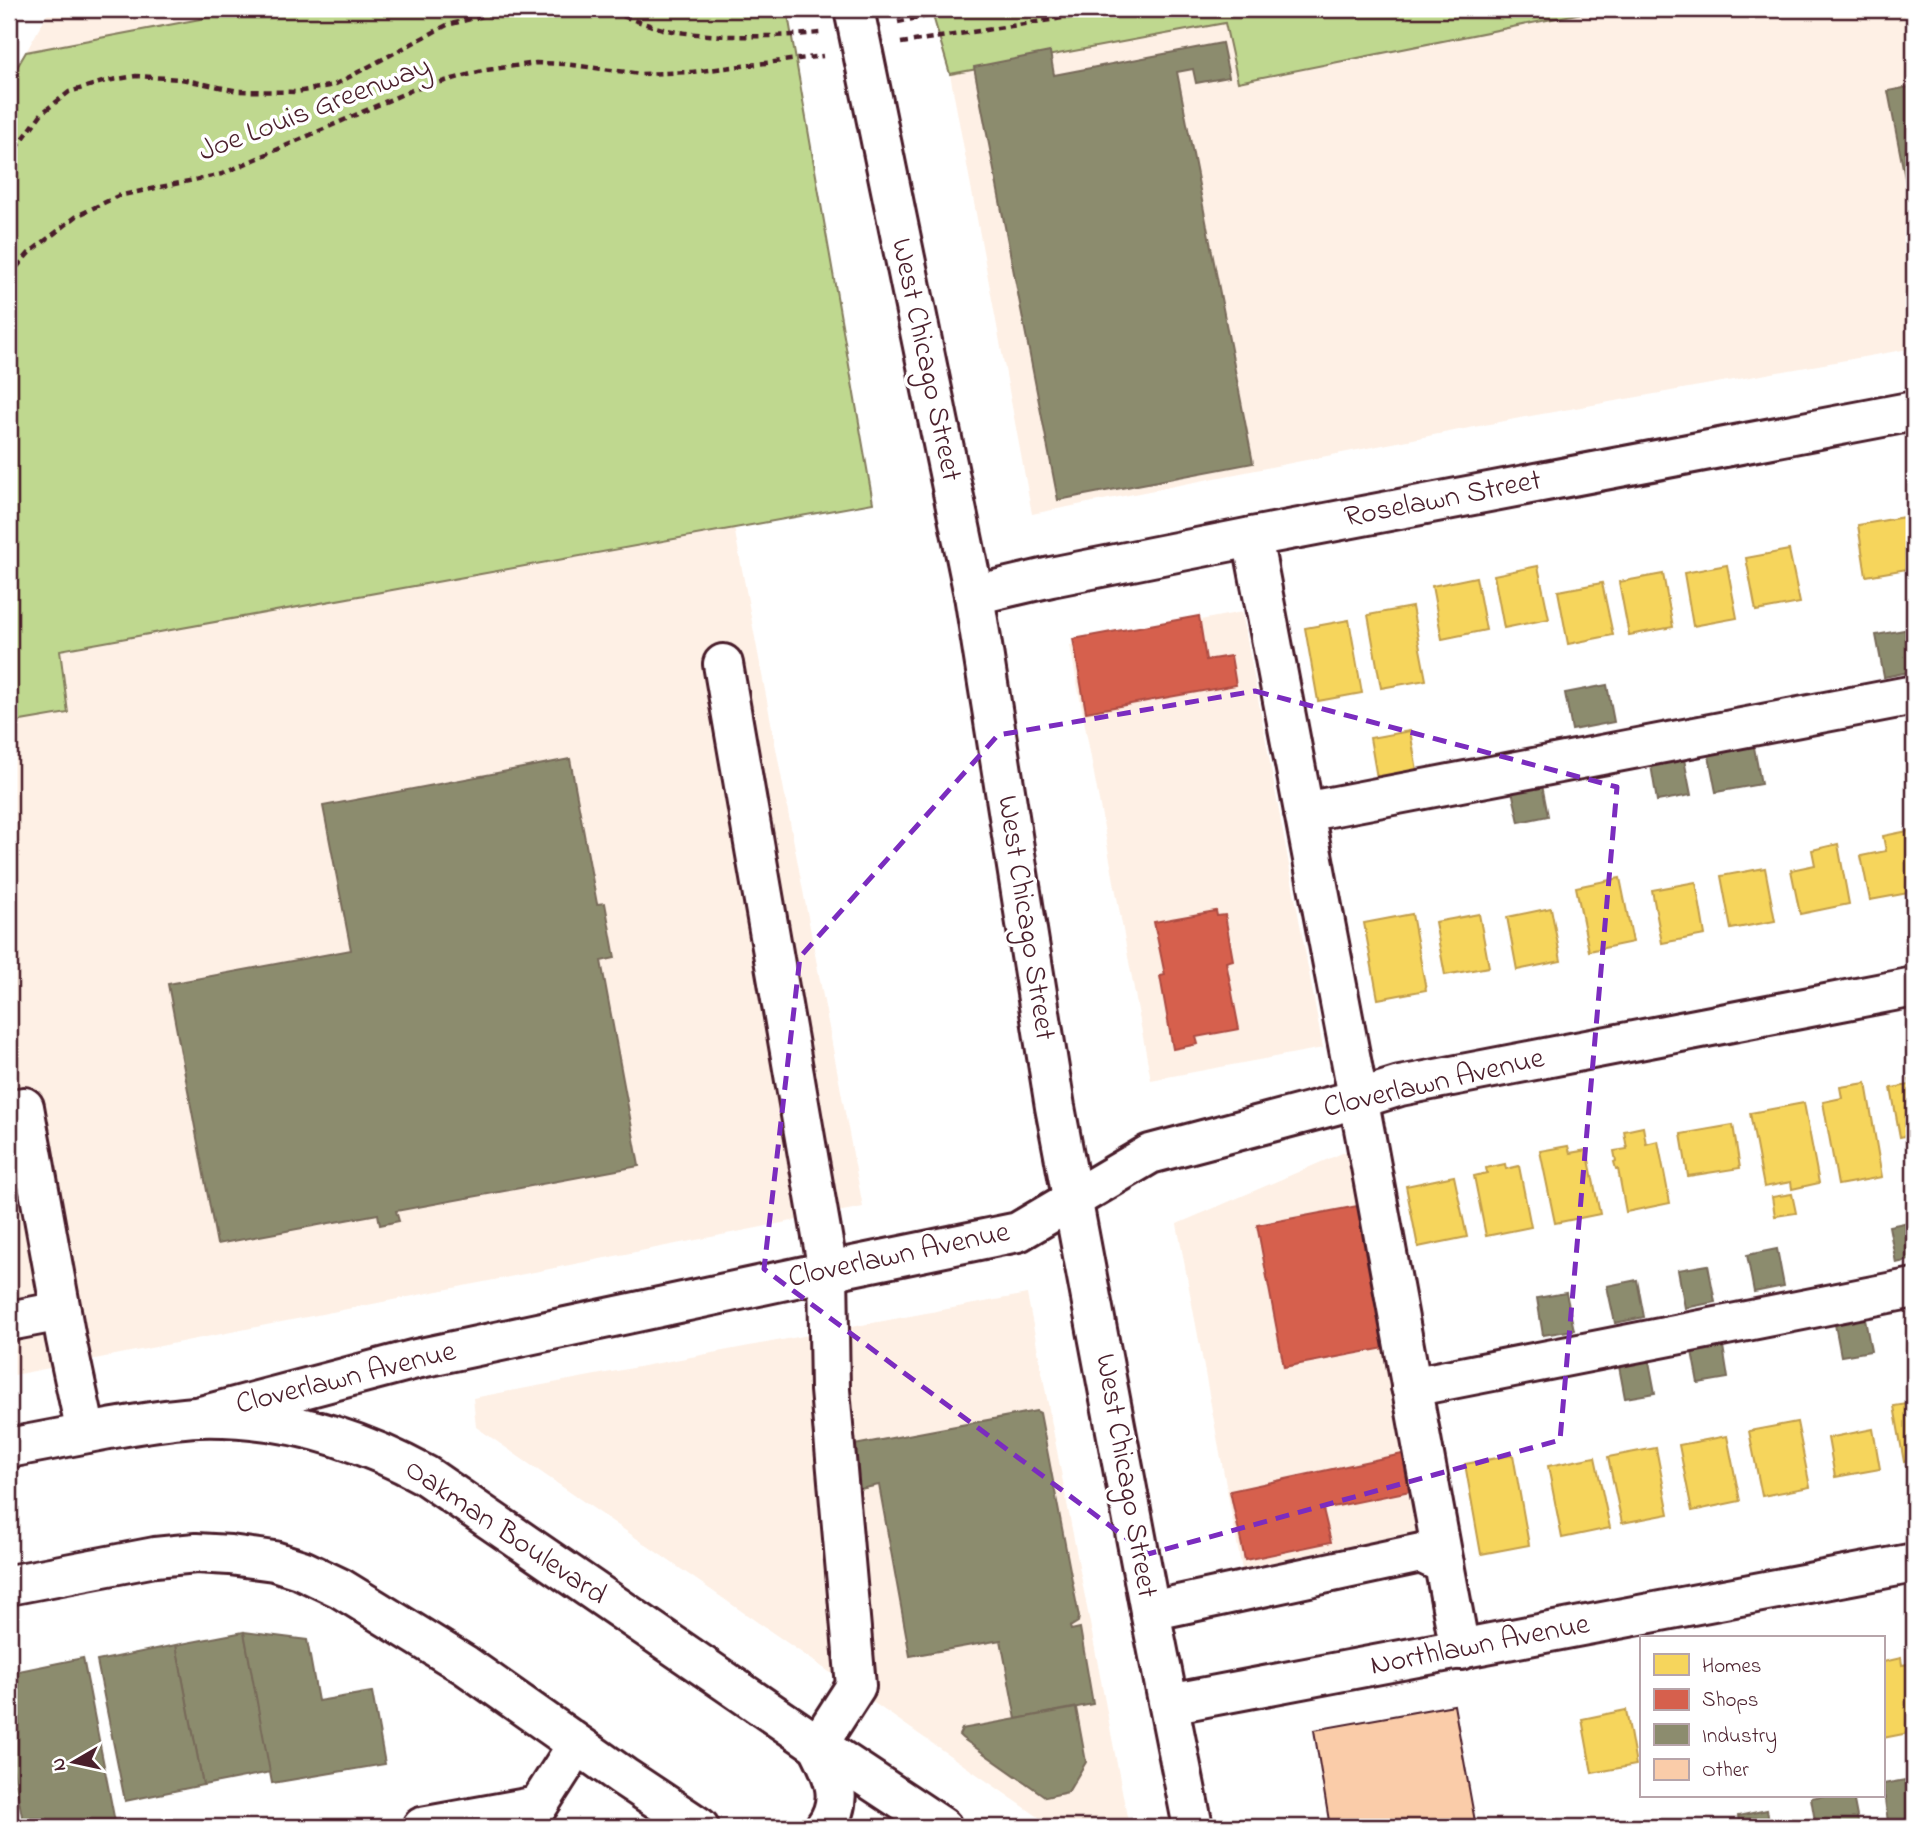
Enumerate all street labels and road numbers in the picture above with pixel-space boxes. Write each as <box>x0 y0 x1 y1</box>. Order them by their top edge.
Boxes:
street label: Joe Louis Greenway <box>193 45 437 175</box>
street label: West Chicago Street <box>878 234 972 486</box>
street label: Roselawn Street <box>1341 459 1545 541</box>
street label: West Chicago Street <box>984 792 1066 1044</box>
street label: Cloverlawn Avenue <box>1319 1037 1549 1131</box>
street label: Cloverlawn Avenue <box>784 1211 1014 1301</box>
street label: Cloverlawn Avenue <box>231 1330 461 1428</box>
street label: West Chicago Street <box>1082 1350 1168 1602</box>
street label: Oakman Boulevard <box>395 1449 615 1617</box>
street label: Northlawn Avenue <box>1367 1603 1594 1689</box>

